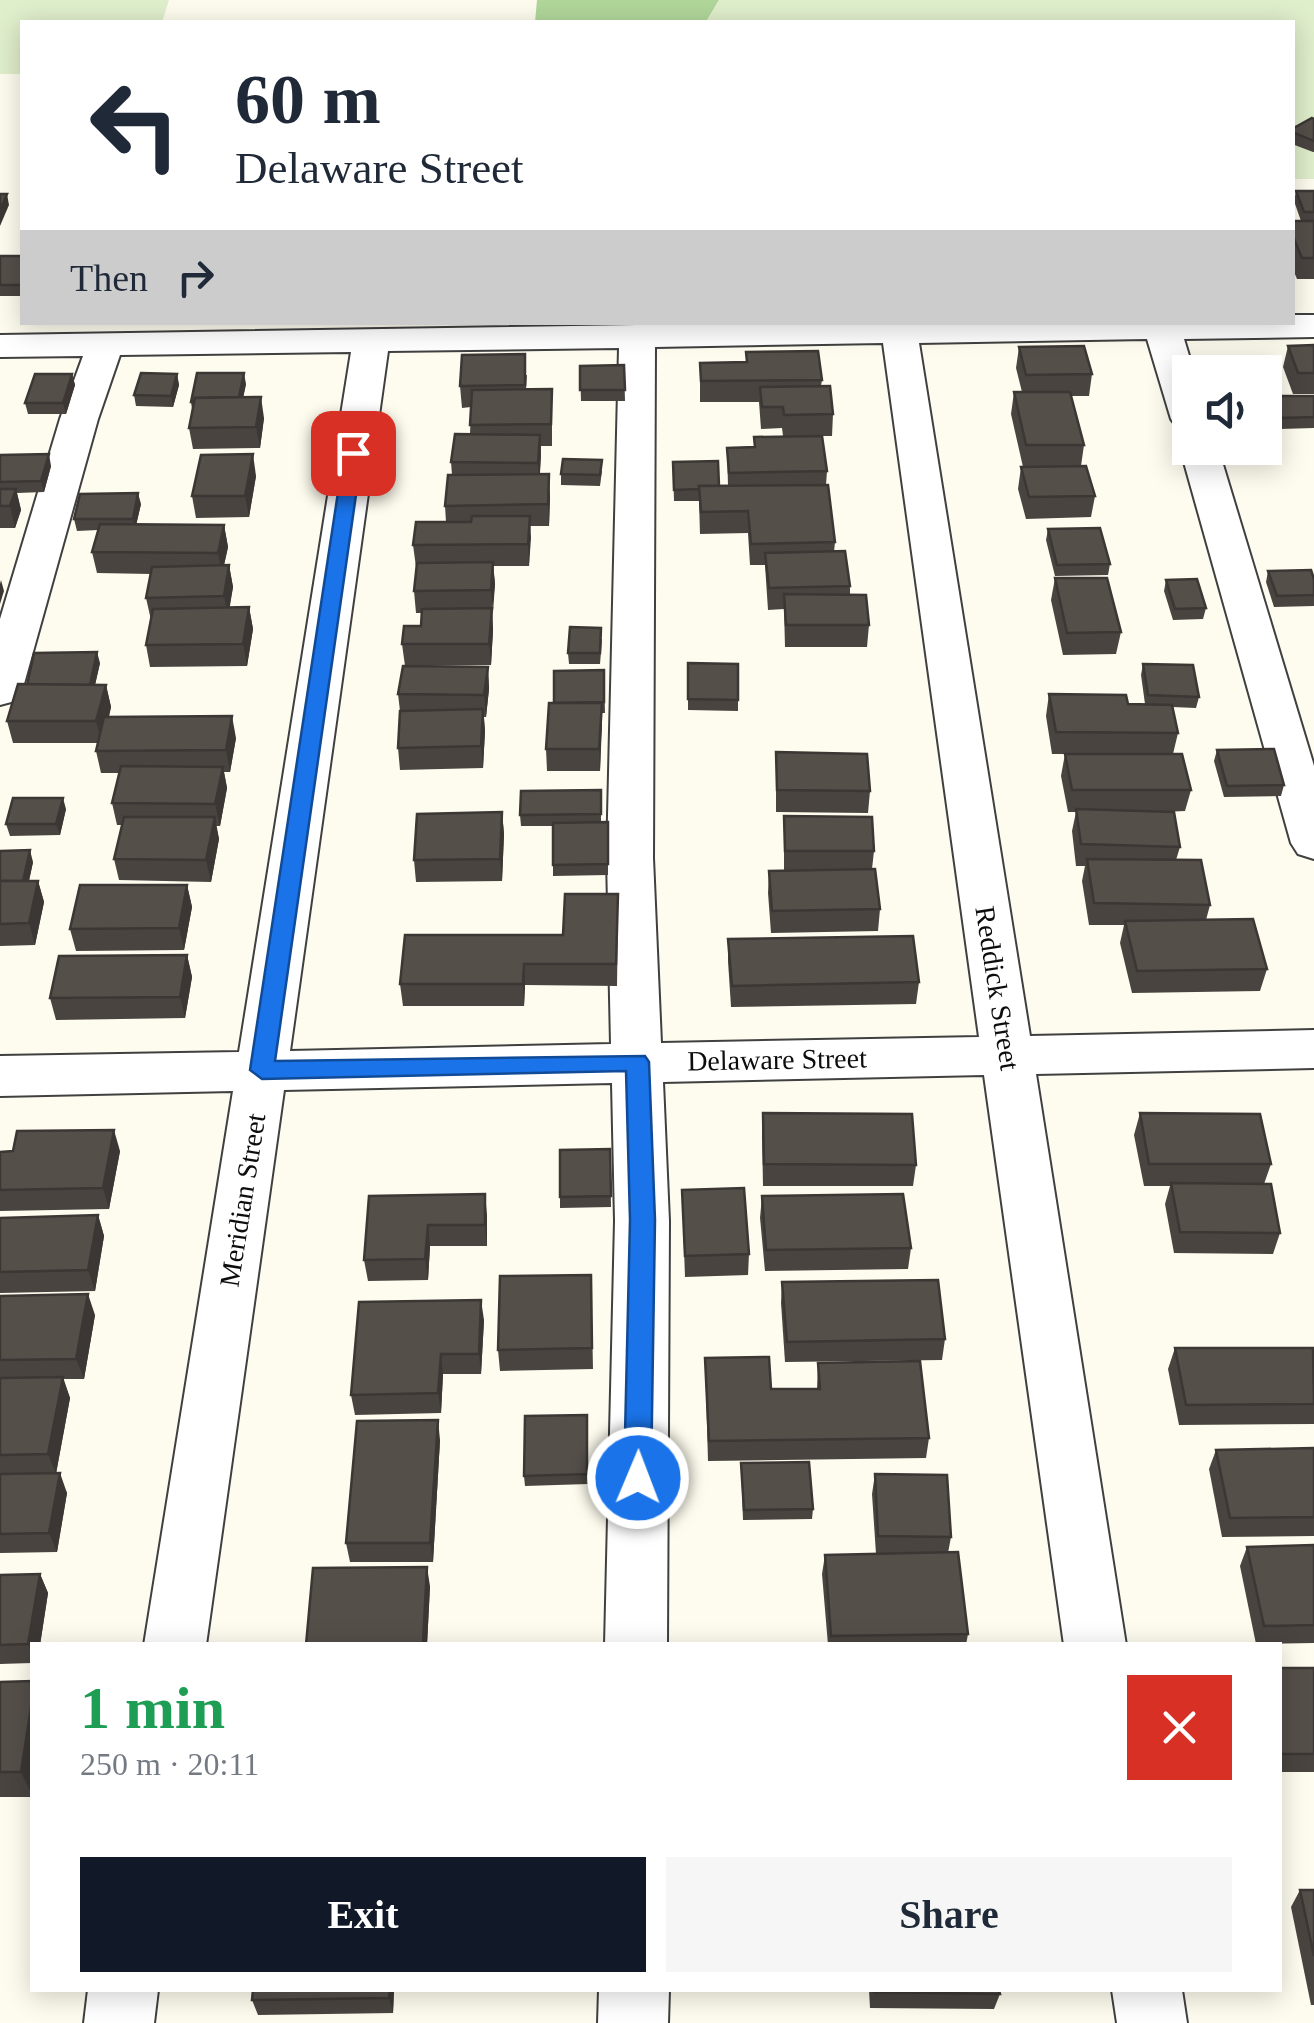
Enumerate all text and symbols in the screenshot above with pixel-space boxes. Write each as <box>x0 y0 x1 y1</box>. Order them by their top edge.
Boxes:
icon: left <box>70 60 200 190</box>
text: 60 m <box>235 61 381 138</box>
text: Delaware Street <box>235 143 524 193</box>
icon: right <box>168 250 223 305</box>
text: Then <box>70 257 148 299</box>
map controls <box>1172 355 1282 465</box>
button: sound <box>1172 355 1282 465</box>
pin <box>311 411 396 496</box>
icon: arrive <box>326 426 381 481</box>
street label: Reddick Street <box>969 904 1026 1073</box>
street label: Delaware Street <box>687 1042 867 1077</box>
street label: Meridian Street <box>214 1111 272 1289</box>
position arrow <box>586 1426 690 1530</box>
text: 1 min <box>80 1675 225 1741</box>
button: close <box>1127 1675 1232 1780</box>
text: 250 m · 20:11 <box>80 1746 259 1782</box>
button: Exit <box>80 1857 646 1972</box>
button: Share <box>666 1857 1232 1972</box>

